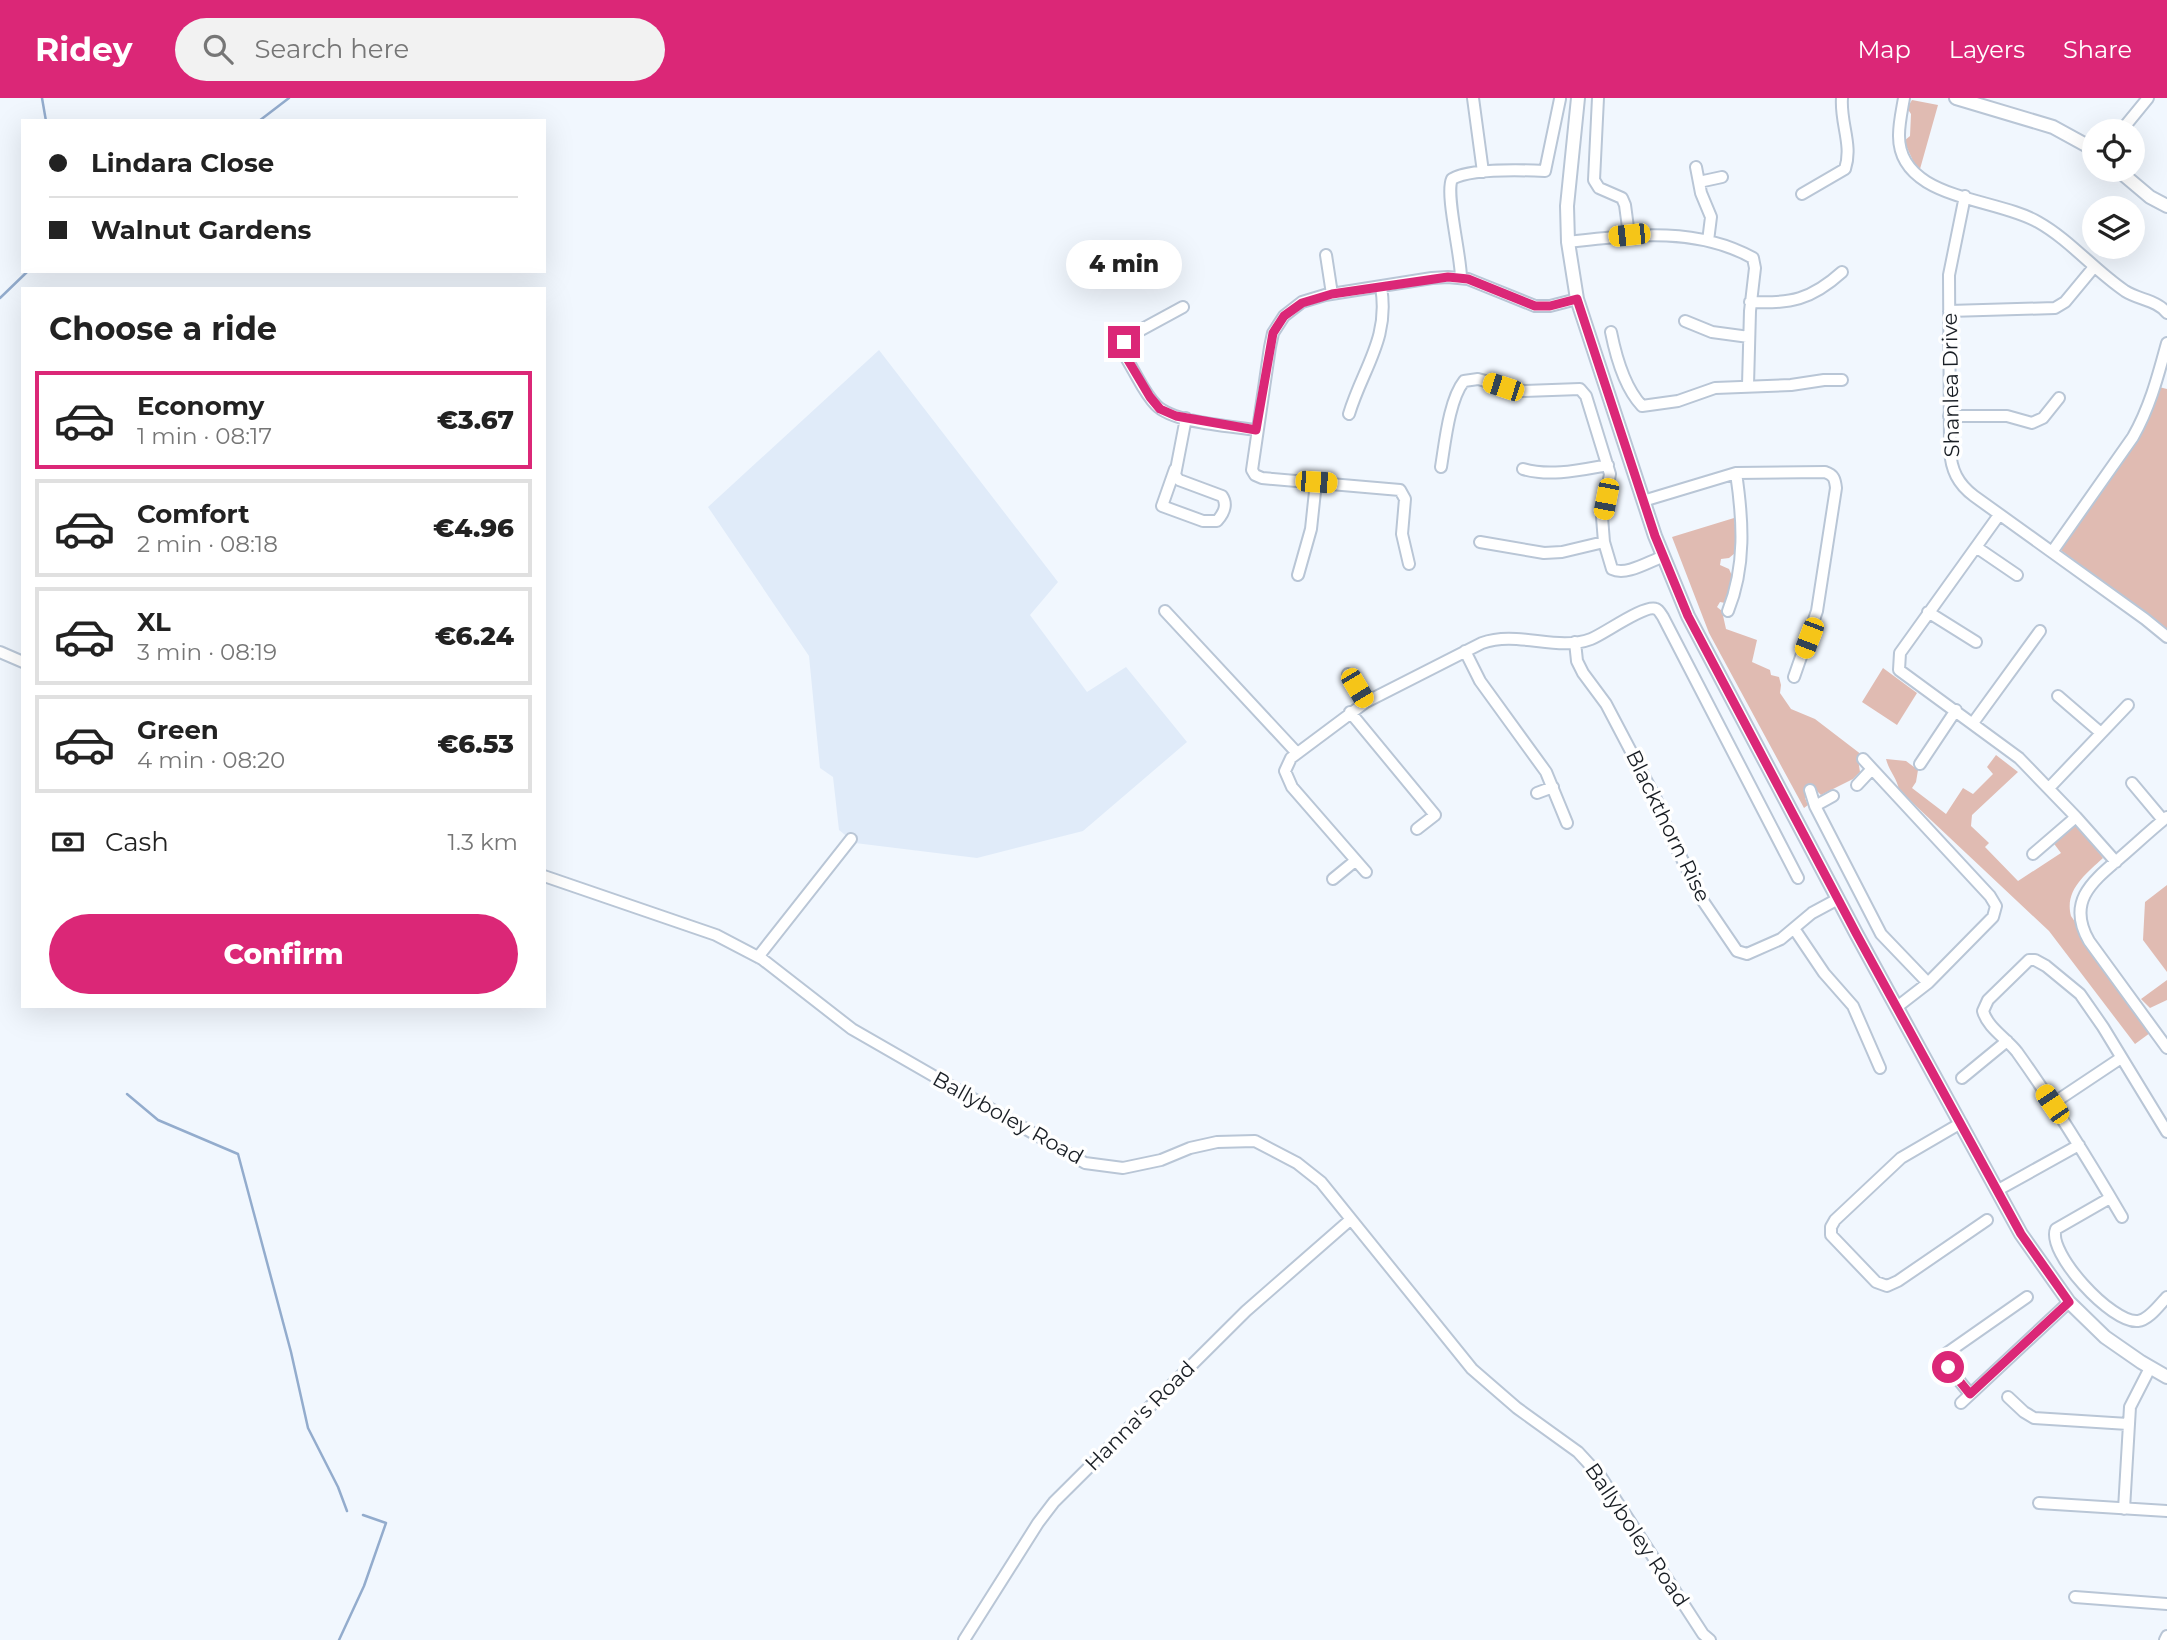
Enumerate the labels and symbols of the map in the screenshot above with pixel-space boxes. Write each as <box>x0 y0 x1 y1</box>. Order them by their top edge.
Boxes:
car <box>1608 222 1651 248</box>
callout: 4 min <box>1066 240 1182 289</box>
street label: Shanlea Drive <box>1937 312 1964 458</box>
route end <box>1108 326 1140 358</box>
car <box>1480 371 1527 403</box>
car <box>1295 470 1338 494</box>
car <box>1592 476 1621 522</box>
car <box>1792 615 1827 661</box>
car <box>1338 665 1377 711</box>
street label: Blackthorn Rise <box>1621 746 1716 906</box>
street label: Ballyboley Road <box>929 1066 1088 1169</box>
car <box>2032 1081 2073 1127</box>
route start <box>1932 1351 1964 1383</box>
street label: Hanna's Road <box>1079 1355 1200 1476</box>
street label: Ballyboley Road <box>1580 1458 1695 1611</box>

